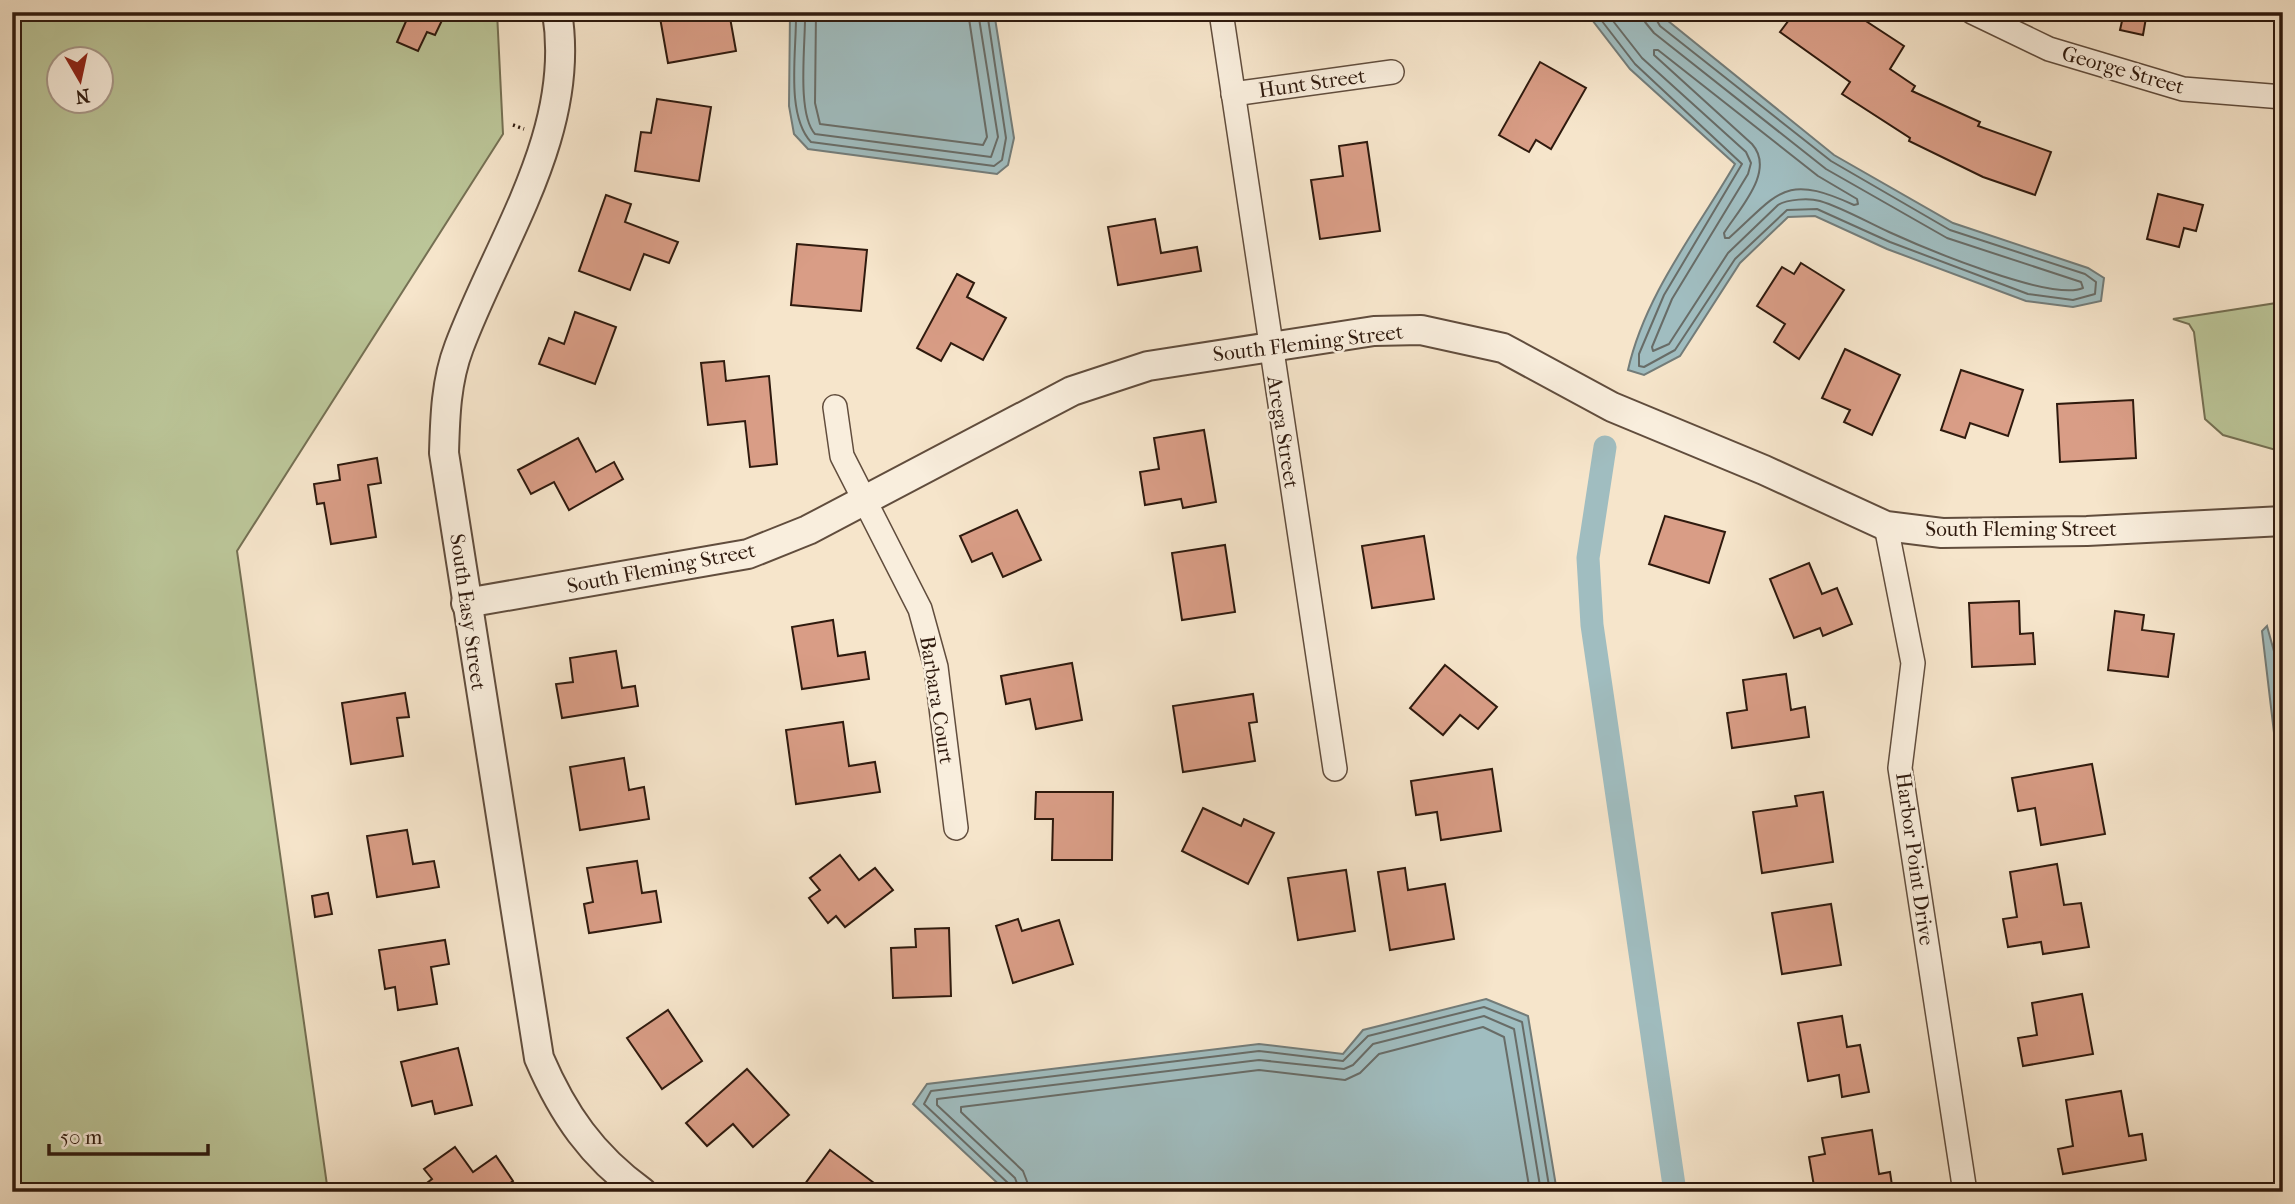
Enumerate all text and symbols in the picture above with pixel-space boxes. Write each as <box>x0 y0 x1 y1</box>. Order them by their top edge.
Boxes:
street label: George Street <box>2059 41 2187 99</box>
north arrow <box>46 46 116 116</box>
street label: Hunt Street <box>1257 64 1368 102</box>
text: N <box>73 84 91 108</box>
street label: South Fleming Street <box>1212 319 1405 367</box>
street label: Arega Street <box>1262 373 1304 491</box>
street label: South Fleming Street <box>1925 517 2117 541</box>
street label: South Easy Street <box>445 532 491 692</box>
street label: South Fleming Street <box>565 538 758 598</box>
street label: Barbara Court <box>915 634 959 766</box>
street label: Harbor Point Drive <box>1891 771 1939 947</box>
scale bar <box>49 1113 208 1157</box>
text: 50 m <box>60 1125 103 1149</box>

